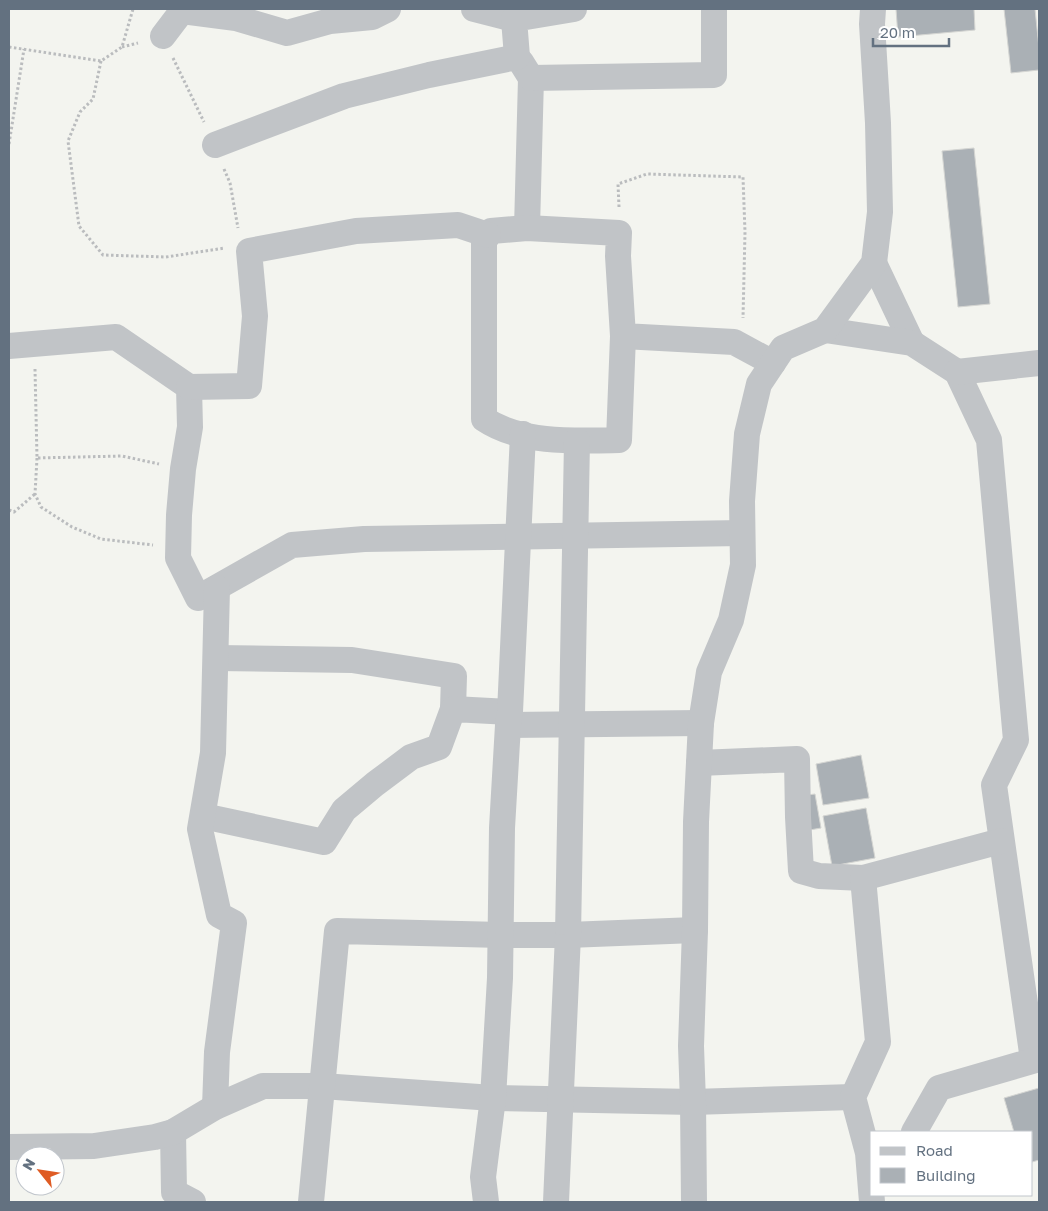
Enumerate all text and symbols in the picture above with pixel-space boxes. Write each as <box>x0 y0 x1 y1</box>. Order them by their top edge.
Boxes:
scale bar <box>873 15 949 47</box>
text: 20 m <box>880 23 915 41</box>
legend <box>870 1131 1033 1196</box>
text: Road <box>916 1141 953 1159</box>
north arrow <box>15 1146 65 1196</box>
text: N <box>18 1155 38 1173</box>
text: Building <box>916 1166 976 1184</box>

